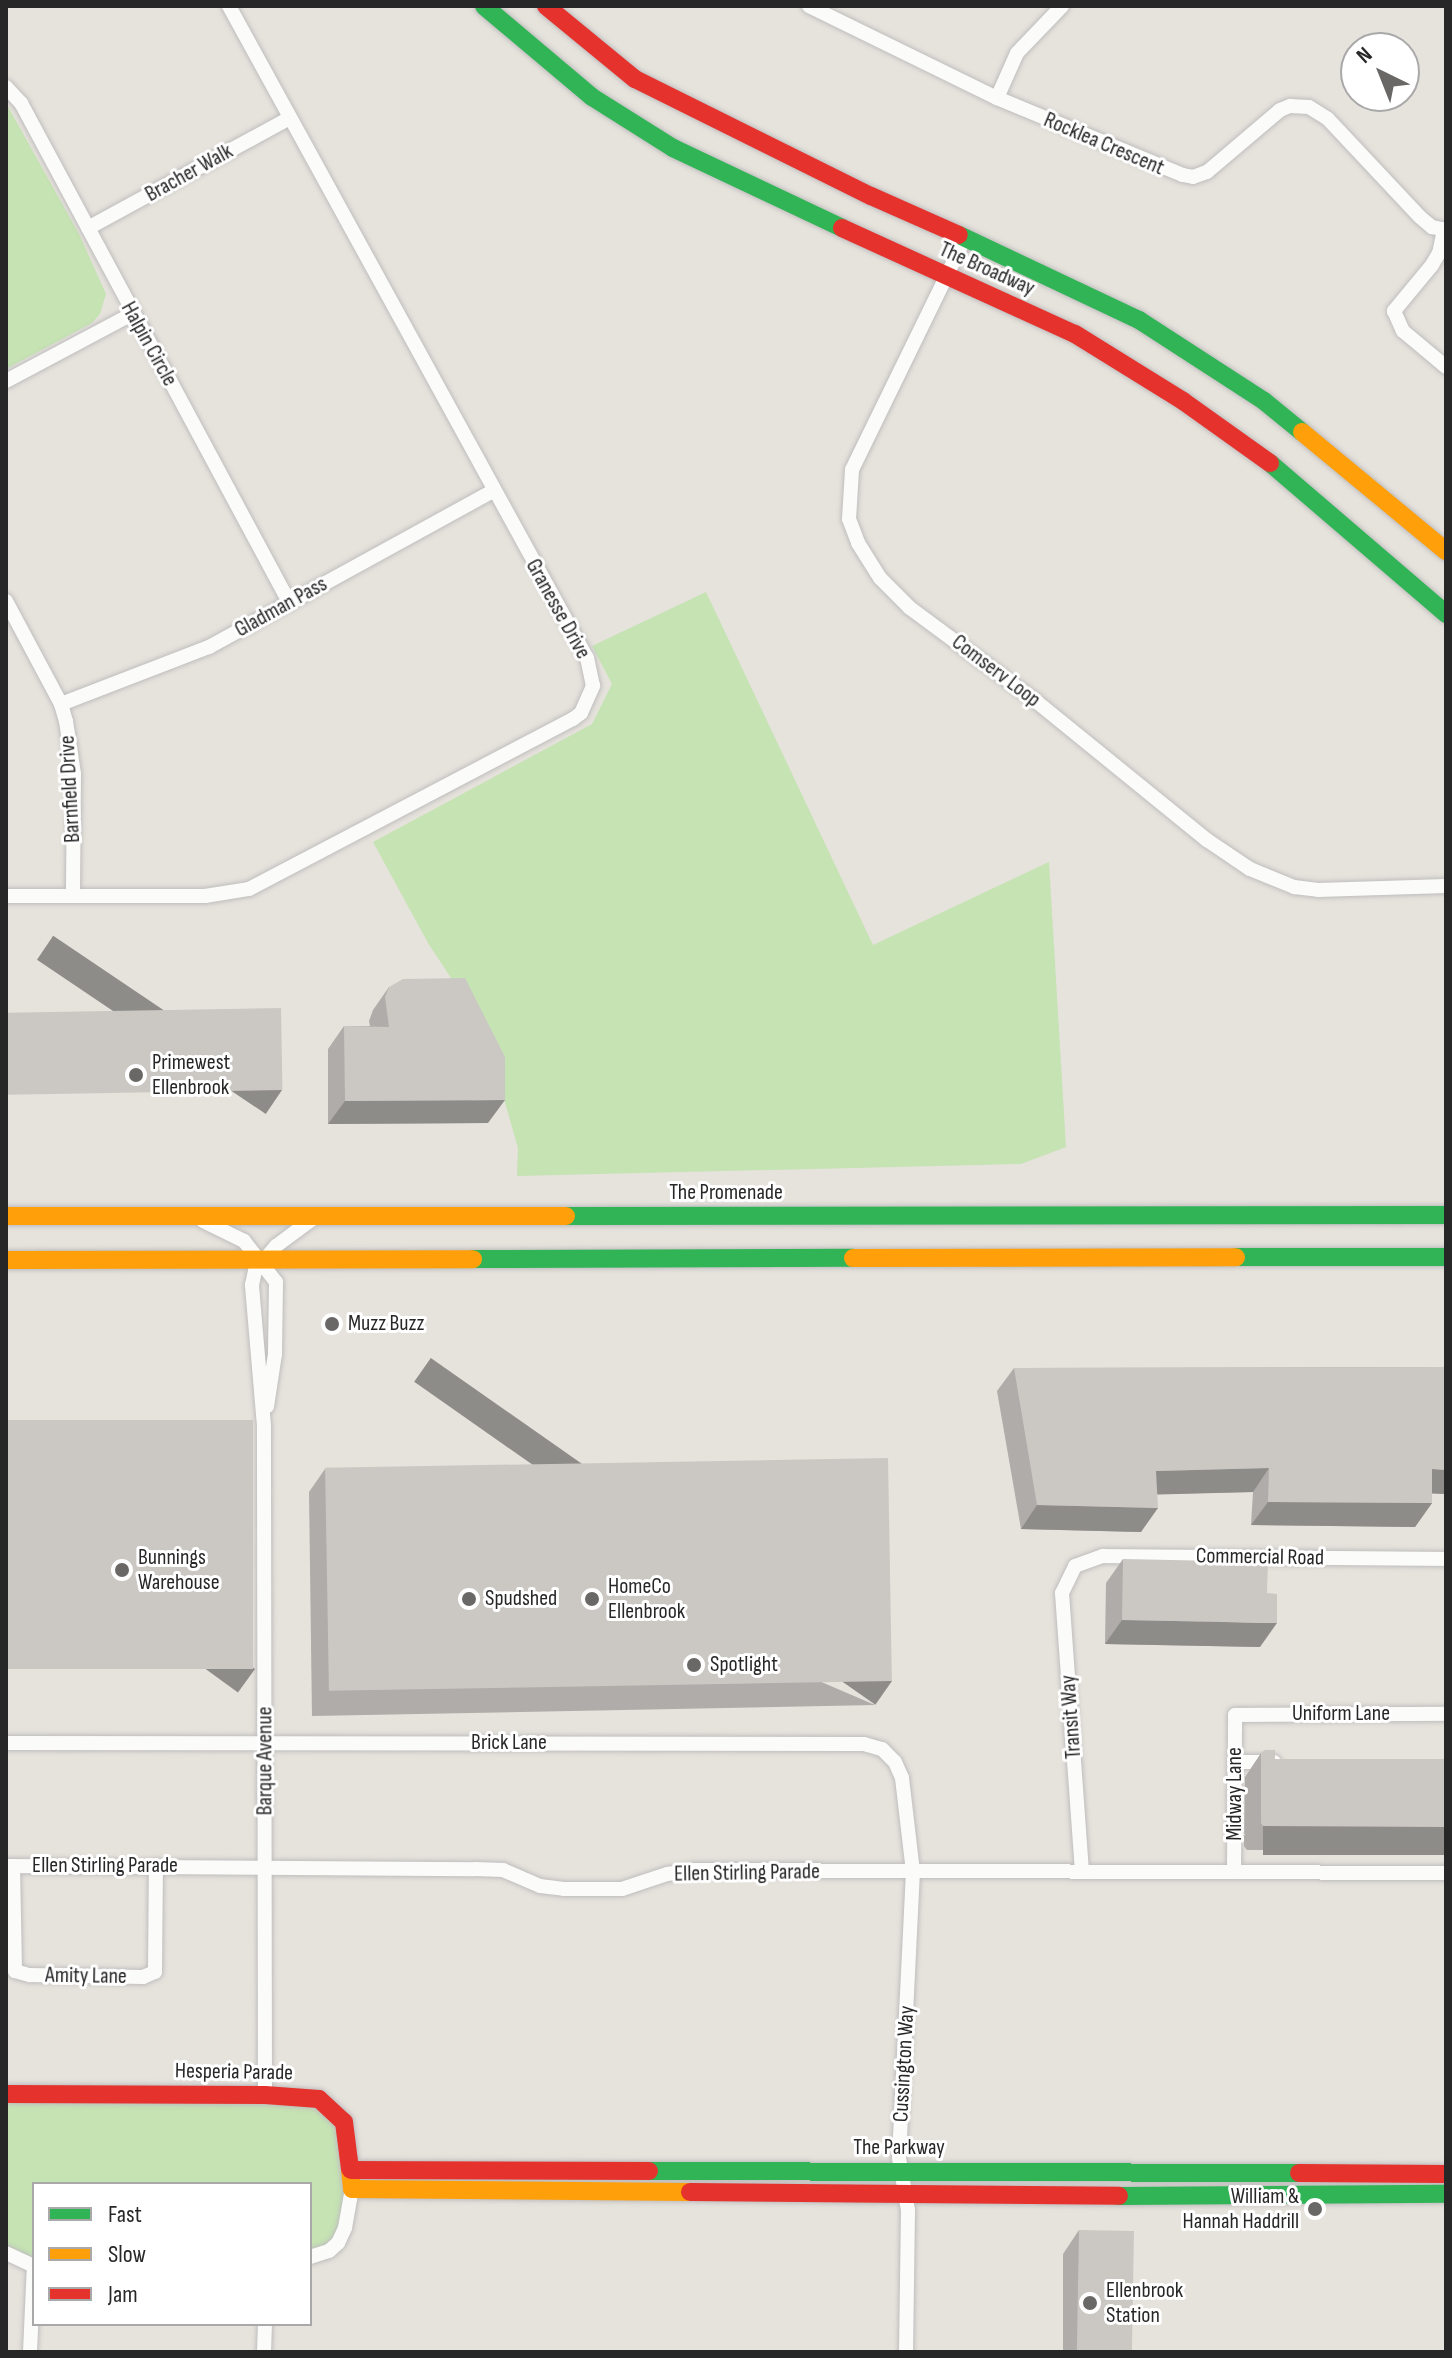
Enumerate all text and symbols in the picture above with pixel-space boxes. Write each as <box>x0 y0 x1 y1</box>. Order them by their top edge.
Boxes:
north arrow <box>1340 32 1420 112</box>
text: N <box>1351 42 1378 69</box>
street label: Rocklea Crescent <box>1040 107 1168 181</box>
street label: Bracher Walk <box>141 138 237 208</box>
street label: The Broadway <box>935 236 1039 302</box>
street label: Halpin Circle <box>115 297 183 391</box>
street label: Granesse Drive <box>520 554 596 664</box>
street label: Gladman Pass <box>230 571 332 643</box>
street label: Comserv Loop <box>946 629 1046 713</box>
street label: Barnfield Drive <box>54 735 86 843</box>
place label: Primewest Ellenbrook <box>152 1049 230 1100</box>
marker: Primewest Ellenbrook <box>127 1066 145 1084</box>
street label: The Promenade <box>669 1180 783 1206</box>
place label: Muzz Buzz <box>348 1311 424 1337</box>
marker: Muzz Buzz <box>323 1315 341 1333</box>
street label: Commercial Road <box>1196 1543 1324 1571</box>
place label: Bunnings Warehouse <box>138 1544 219 1596</box>
marker: Bunnings Warehouse <box>113 1561 131 1579</box>
place label: HomeCo Ellenbrook <box>608 1573 685 1624</box>
place label: Spudshed <box>485 1586 557 1612</box>
marker: Spudshed <box>460 1590 478 1608</box>
marker: HomeCo Ellenbrook <box>583 1590 601 1608</box>
place label: Spotlight <box>710 1652 778 1678</box>
marker: Spotlight <box>685 1656 703 1674</box>
street label: Transit Way <box>1055 1674 1087 1760</box>
street label: Uniform Lane <box>1292 1701 1390 1727</box>
street label: Barque Avenue <box>252 1707 278 1815</box>
street label: Brick Lane <box>471 1730 547 1756</box>
street label: Midway Lane <box>1222 1747 1248 1841</box>
street label: Ellen Stirling Parade <box>32 1853 178 1879</box>
street label: Ellen Stirling Parade <box>674 1859 820 1887</box>
street label: Amity Lane <box>45 1962 127 1990</box>
street label: Cussington Way <box>888 2005 920 2123</box>
street label: Hesperia Parade <box>175 2058 293 2086</box>
street label: The Parkway <box>853 2135 945 2161</box>
legend <box>32 2182 312 2326</box>
place label: William & Hannah Haddrill <box>1183 2183 1299 2234</box>
text: Fast <box>108 2200 142 2229</box>
marker: William & Hannah Haddrill <box>1306 2200 1324 2218</box>
text: Slow <box>108 2240 146 2269</box>
place label: Ellenbrook Station <box>1106 2277 1183 2328</box>
text: Jam <box>108 2280 138 2309</box>
marker: Ellenbrook Station <box>1081 2294 1099 2312</box>

